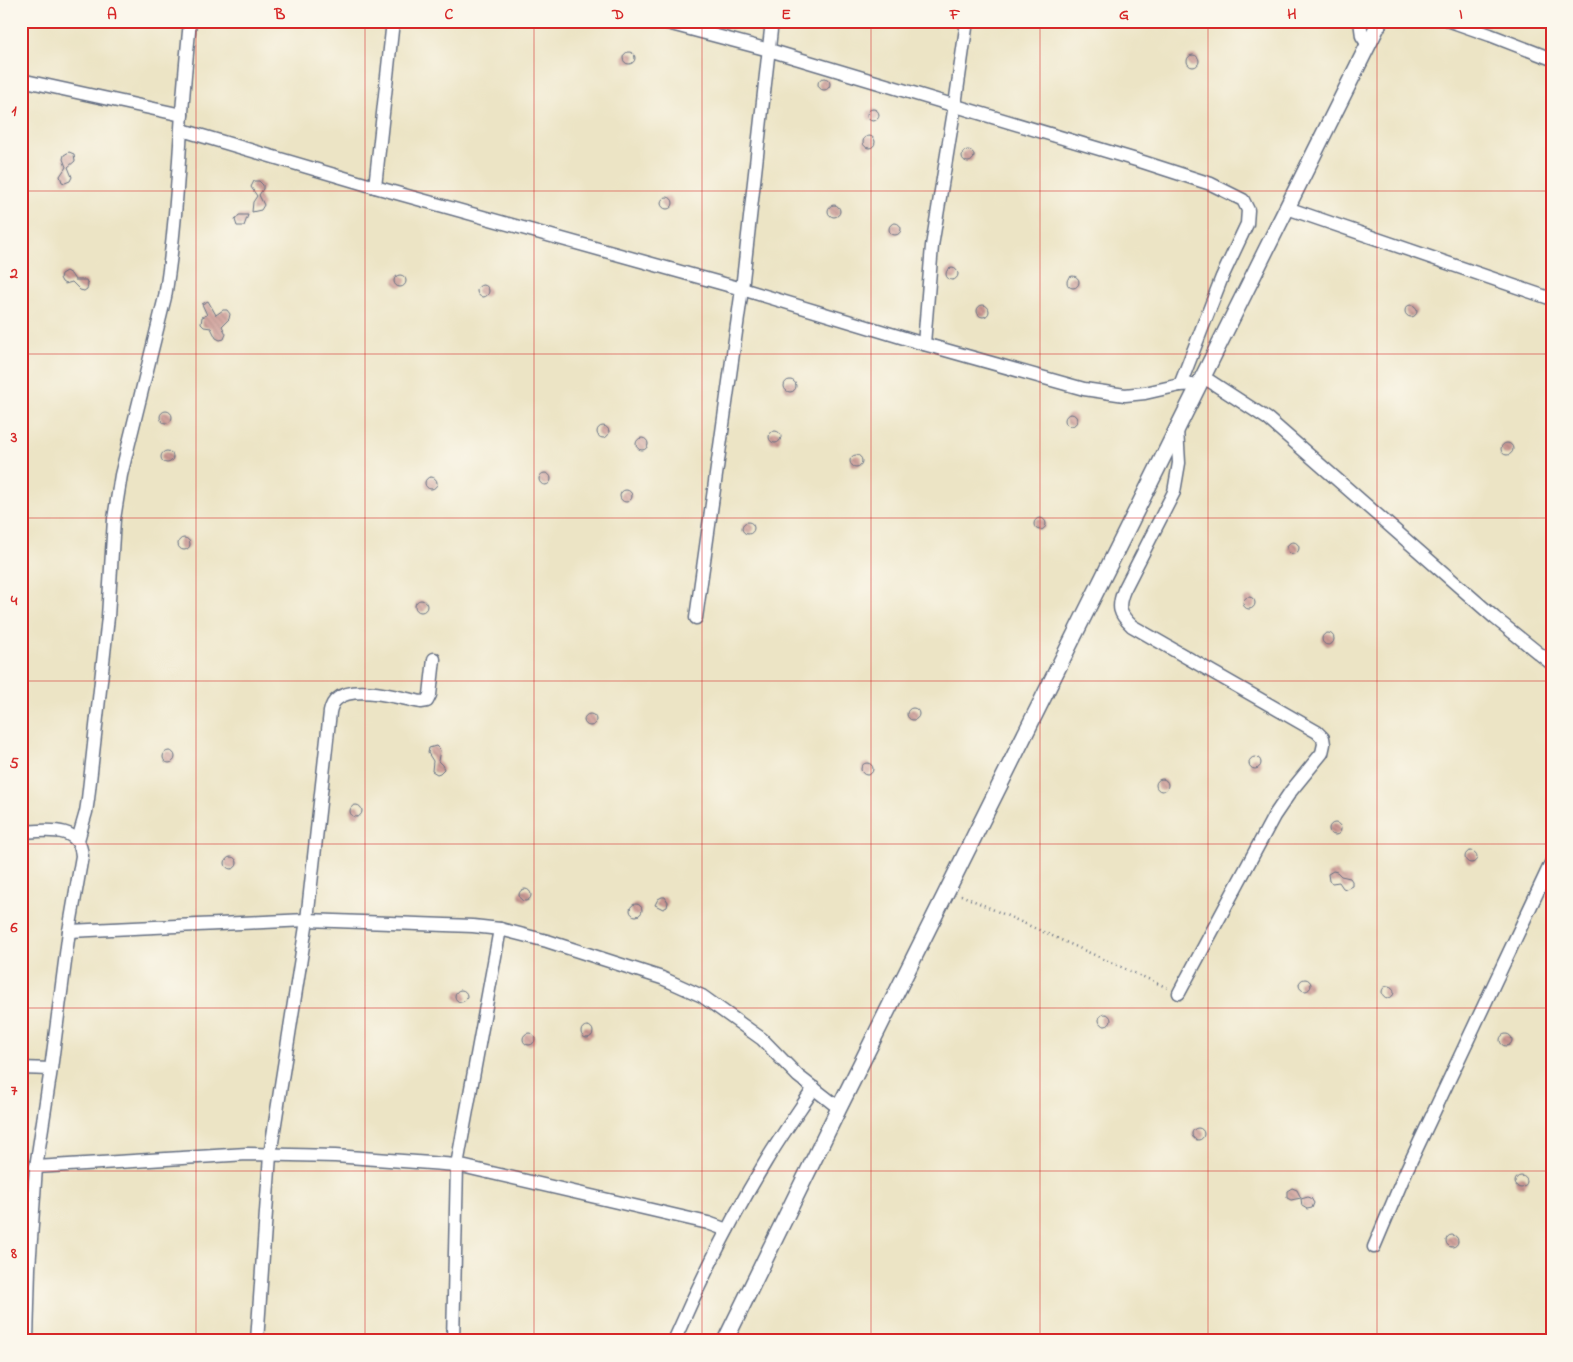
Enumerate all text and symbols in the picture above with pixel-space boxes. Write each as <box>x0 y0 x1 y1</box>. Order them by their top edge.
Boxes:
text: A <box>107 3 117 27</box>
text: B <box>274 3 286 27</box>
text: C <box>445 3 454 27</box>
text: D <box>611 3 624 27</box>
text: E <box>781 3 791 27</box>
text: F <box>949 3 961 27</box>
text: G <box>1119 3 1129 27</box>
text: H <box>1287 3 1297 27</box>
text: I <box>1459 3 1463 27</box>
text: 1 <box>11 99 17 123</box>
text: 2 <box>9 262 18 286</box>
text: 3 <box>10 426 18 450</box>
text: 4 <box>10 589 18 613</box>
text: 5 <box>9 752 19 776</box>
text: 6 <box>9 916 18 940</box>
text: 7 <box>11 1079 18 1103</box>
text: 8 <box>10 1242 17 1266</box>

